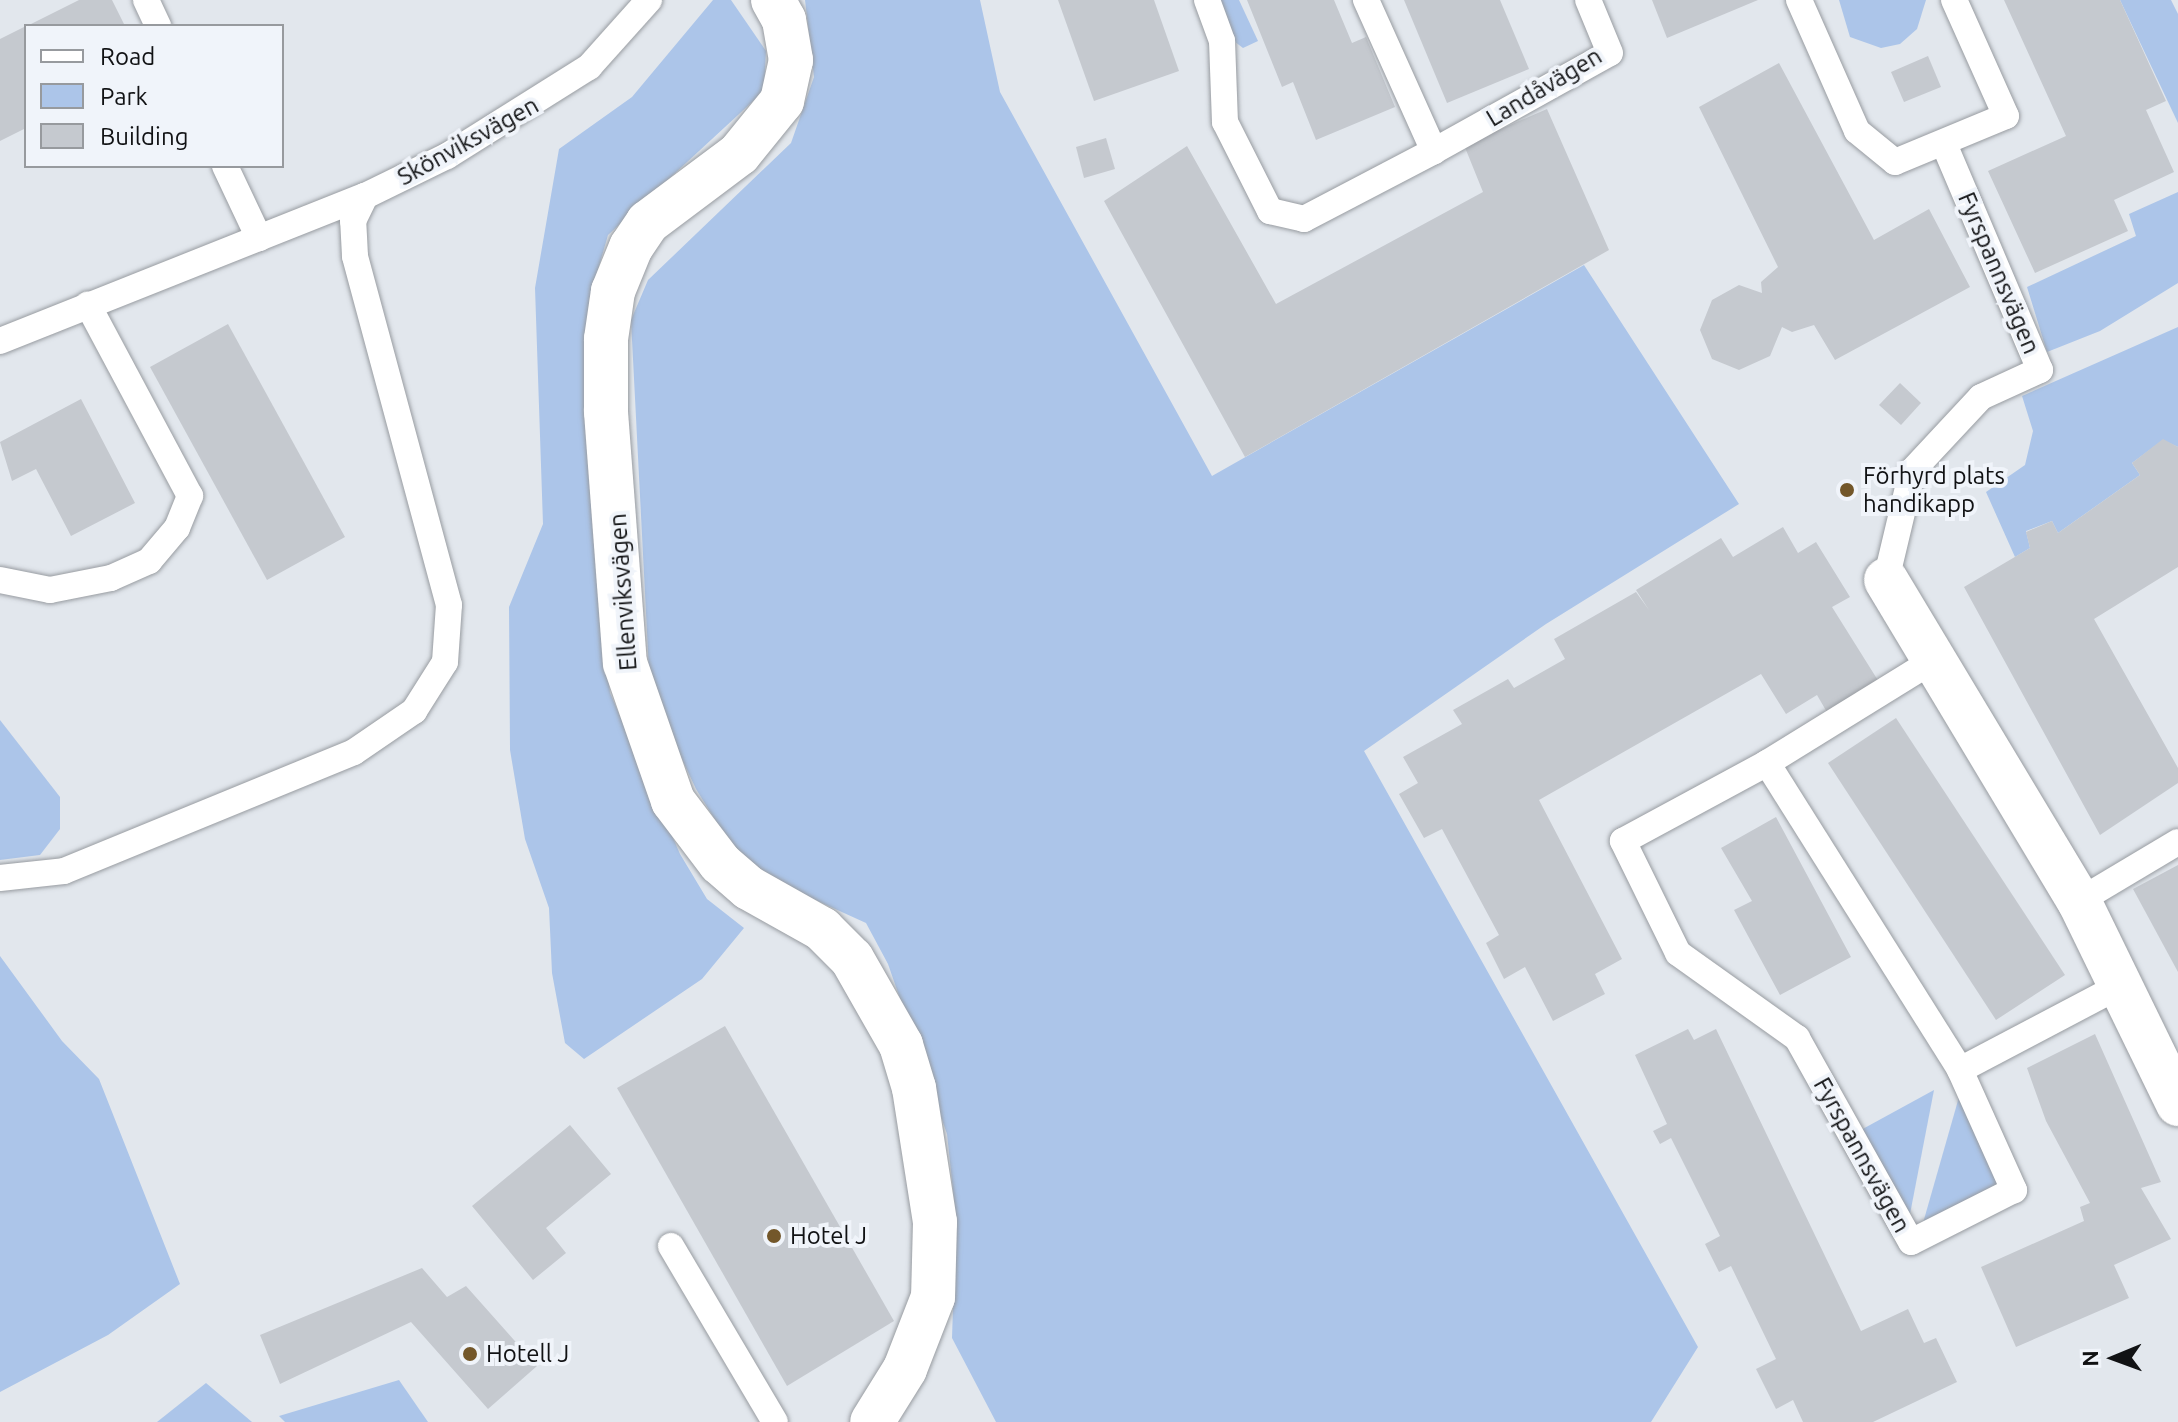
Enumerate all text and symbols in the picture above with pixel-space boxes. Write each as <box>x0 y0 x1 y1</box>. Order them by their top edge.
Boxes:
legend <box>24 24 284 168</box>
street label: Landåvägen <box>1481 41 1607 133</box>
text: Road <box>100 43 155 70</box>
text: Park <box>100 83 148 110</box>
street label: Skönviksvägen <box>392 90 544 192</box>
text: Building <box>100 123 188 150</box>
street label: Fyrspannsvägen <box>1952 188 2046 358</box>
place label: Förhyrd plats handikapp <box>1863 462 2005 518</box>
marker: Förhyrd plats handikapp <box>1838 481 1856 499</box>
street label: Ellenviksvägen <box>603 512 643 672</box>
street label: Fyrspannsvägen <box>1808 1073 1916 1237</box>
place label: Hotel J <box>790 1222 867 1250</box>
marker: Hotel J <box>765 1227 783 1245</box>
north arrow <box>2074 1318 2154 1398</box>
place label: Hotell J <box>486 1340 569 1368</box>
marker: Hotell J <box>461 1345 479 1363</box>
text: N <box>2077 1350 2102 1367</box>

